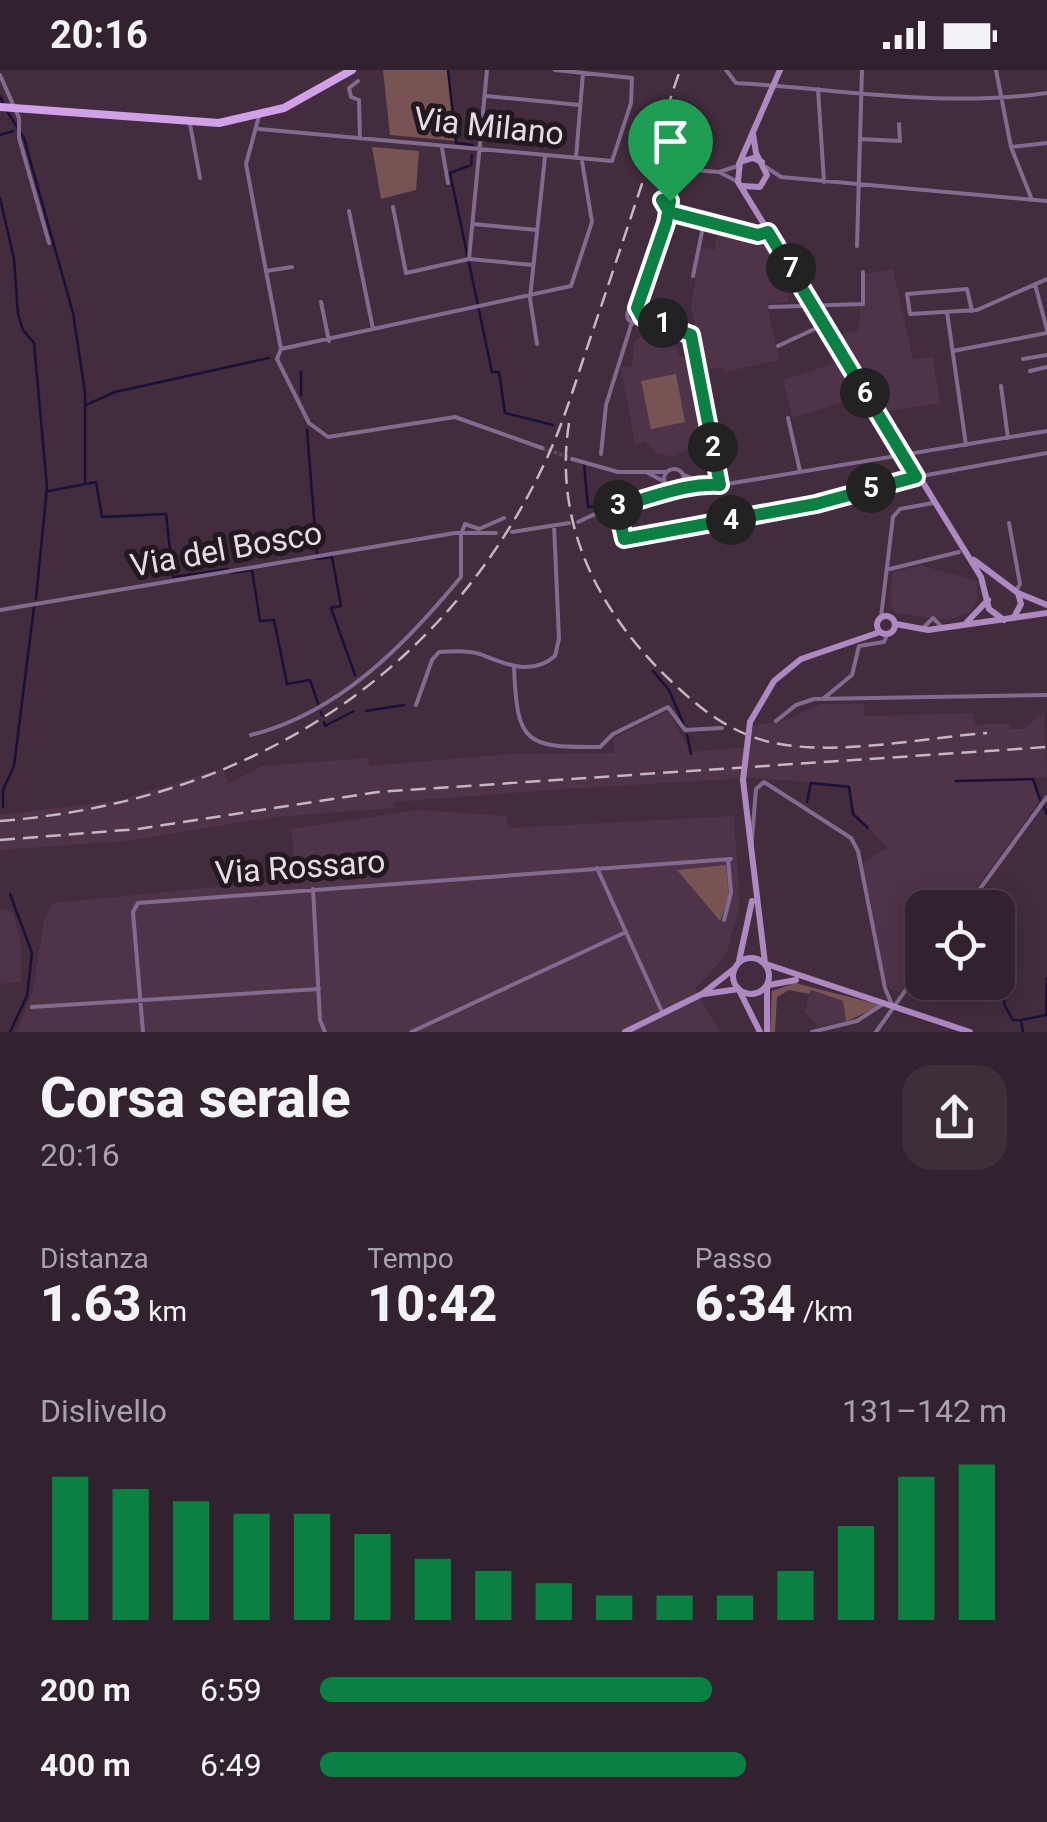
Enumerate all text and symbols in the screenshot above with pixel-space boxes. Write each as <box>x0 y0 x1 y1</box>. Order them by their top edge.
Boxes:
text: 20:16 <box>50 13 148 57</box>
street label: Via Milano <box>412 99 566 153</box>
pin <box>628 99 713 202</box>
icon: arrive <box>643 114 698 169</box>
pin: 7 <box>766 243 816 293</box>
text: 7 <box>783 251 799 284</box>
pin: 1 <box>638 298 688 348</box>
text: 1 <box>655 306 671 339</box>
pin: 6 <box>840 368 890 418</box>
text: 6 <box>857 376 873 409</box>
pin: 2 <box>688 422 738 472</box>
text: 2 <box>705 430 721 463</box>
pin: 5 <box>846 463 896 513</box>
text: 5 <box>863 471 879 504</box>
pin: 3 <box>593 480 643 530</box>
text: 3 <box>610 488 626 521</box>
pin: 4 <box>706 495 756 545</box>
text: 4 <box>723 503 739 536</box>
street label: Via del Bosco <box>127 513 325 585</box>
street label: Via Rossaro <box>214 842 386 892</box>
map controls <box>905 890 1015 1000</box>
button: locate <box>905 890 1015 1000</box>
button: share <box>902 1065 1007 1170</box>
text: Corsa serale <box>40 1066 351 1130</box>
text: 20:16 <box>40 1136 120 1174</box>
text: Distanza <box>40 1242 149 1275</box>
text: Tempo <box>367 1242 454 1275</box>
text: Passo <box>695 1242 772 1275</box>
text: 1.63 <box>40 1275 141 1333</box>
text: 10:42 <box>367 1275 497 1333</box>
text: 6:34 <box>695 1275 796 1333</box>
text: km <box>141 1295 187 1328</box>
text: /km <box>796 1295 853 1328</box>
text: Dislivello <box>40 1392 167 1430</box>
text: 131–142 m <box>842 1392 1007 1430</box>
text: 200 m <box>40 1671 131 1709</box>
text: 6:59 <box>200 1671 262 1709</box>
text: 400 m <box>40 1746 131 1784</box>
text: 6:49 <box>200 1746 262 1784</box>

